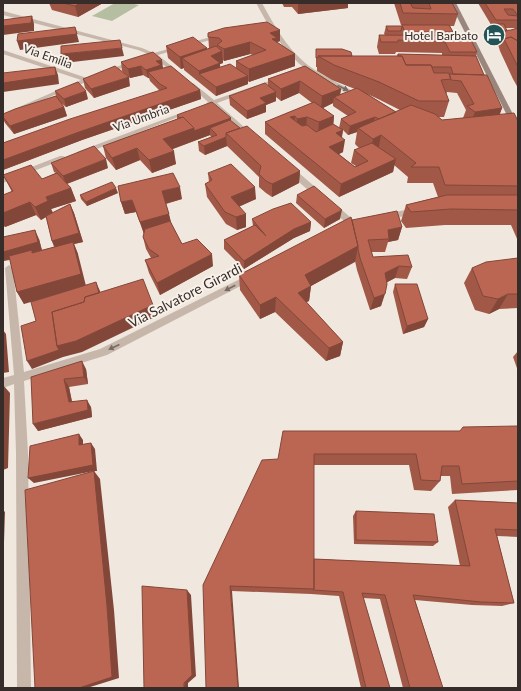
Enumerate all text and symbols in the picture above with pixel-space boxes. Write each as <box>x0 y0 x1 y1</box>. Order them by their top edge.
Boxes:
hotel icon: Hotel Barbato <box>481 22 507 48</box>
place label: Hotel Barbato <box>404 28 478 43</box>
street label: Via Emilia <box>21 41 75 71</box>
one-way arrow <box>337 85 349 91</box>
street label: Via Umbria <box>111 101 171 135</box>
street label: Via Salvatore Girardi <box>125 259 245 331</box>
one-way arrow <box>224 285 236 291</box>
one-way arrow <box>108 344 120 350</box>

